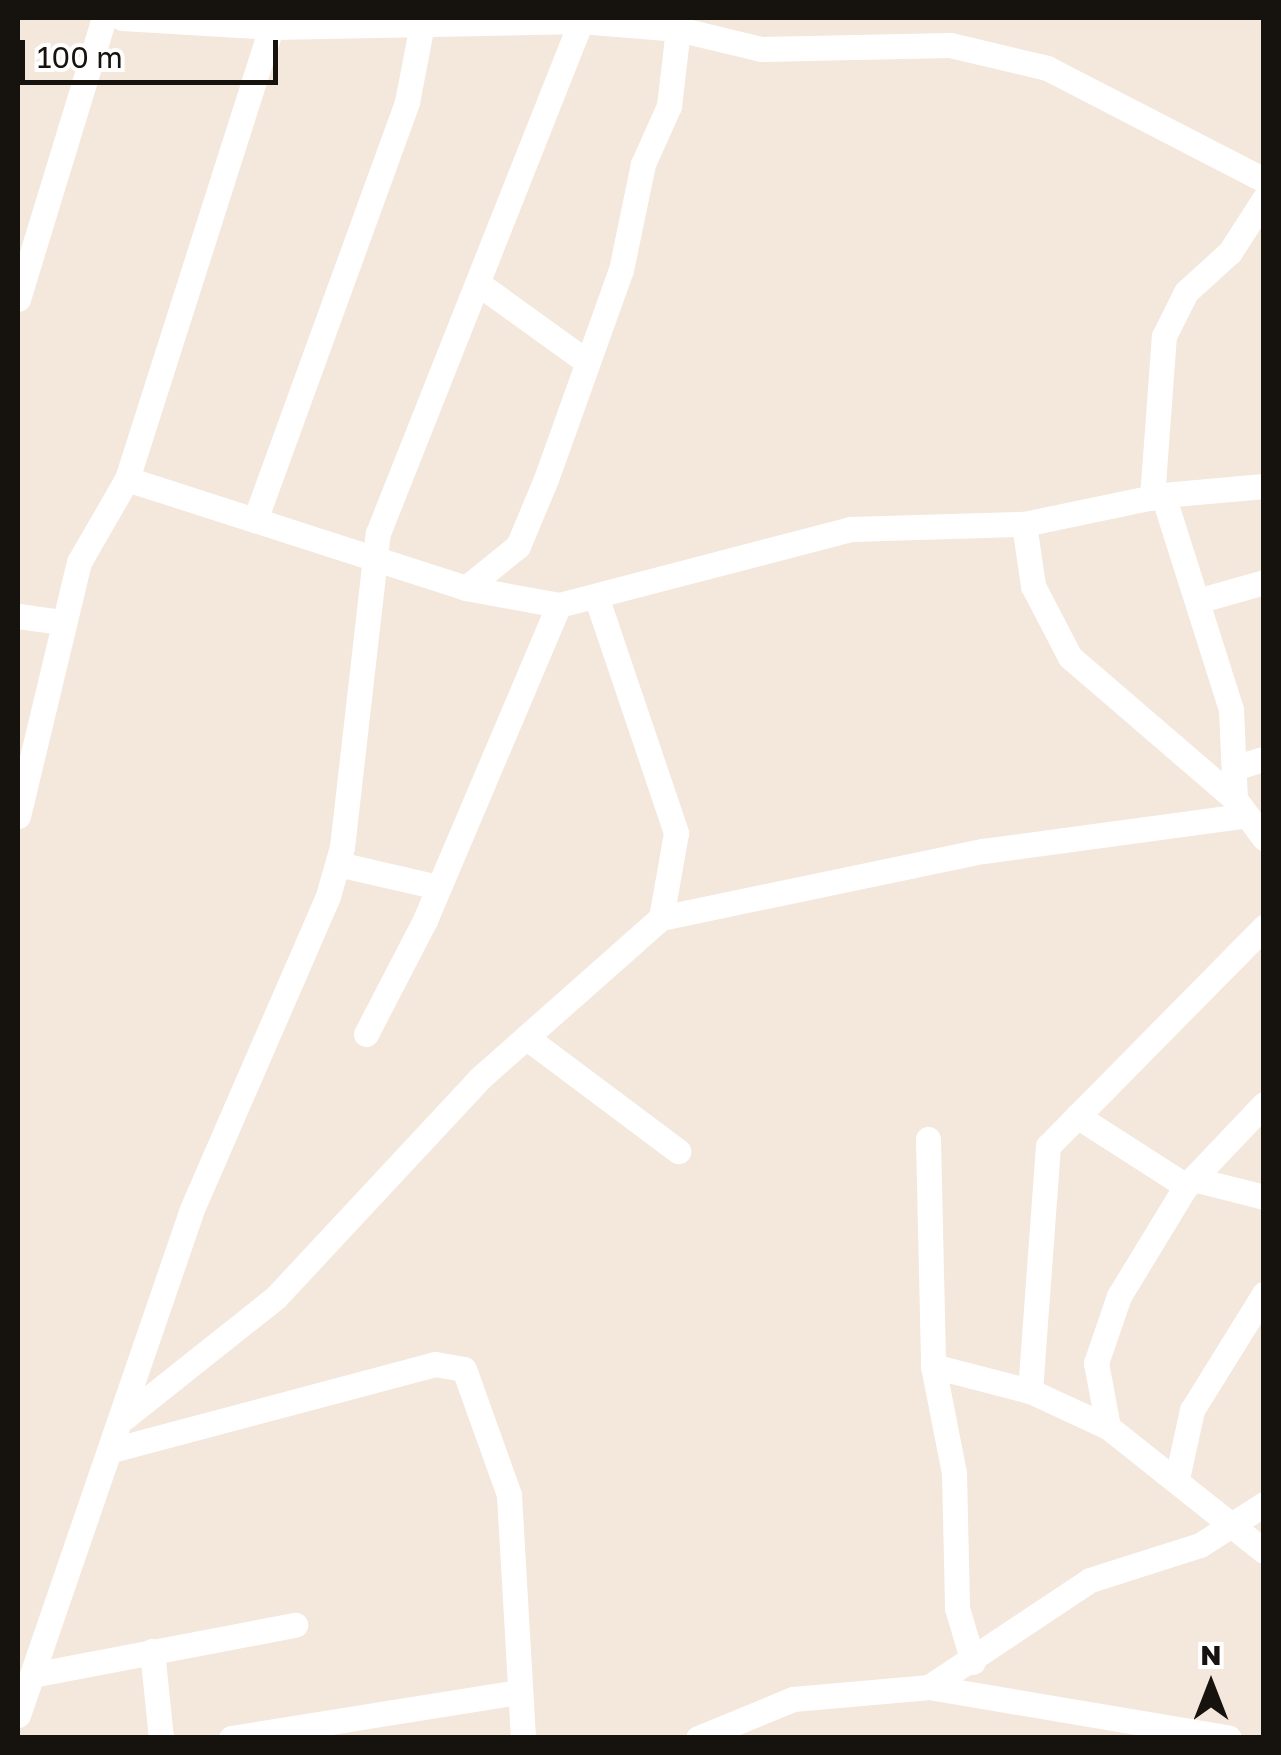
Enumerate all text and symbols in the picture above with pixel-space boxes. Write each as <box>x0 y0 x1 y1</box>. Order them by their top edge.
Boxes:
scale bar <box>25 20 282 82</box>
text: 100 m <box>37 39 123 75</box>
north arrow <box>1161 1635 1261 1735</box>
text: N <box>1200 1638 1222 1671</box>

